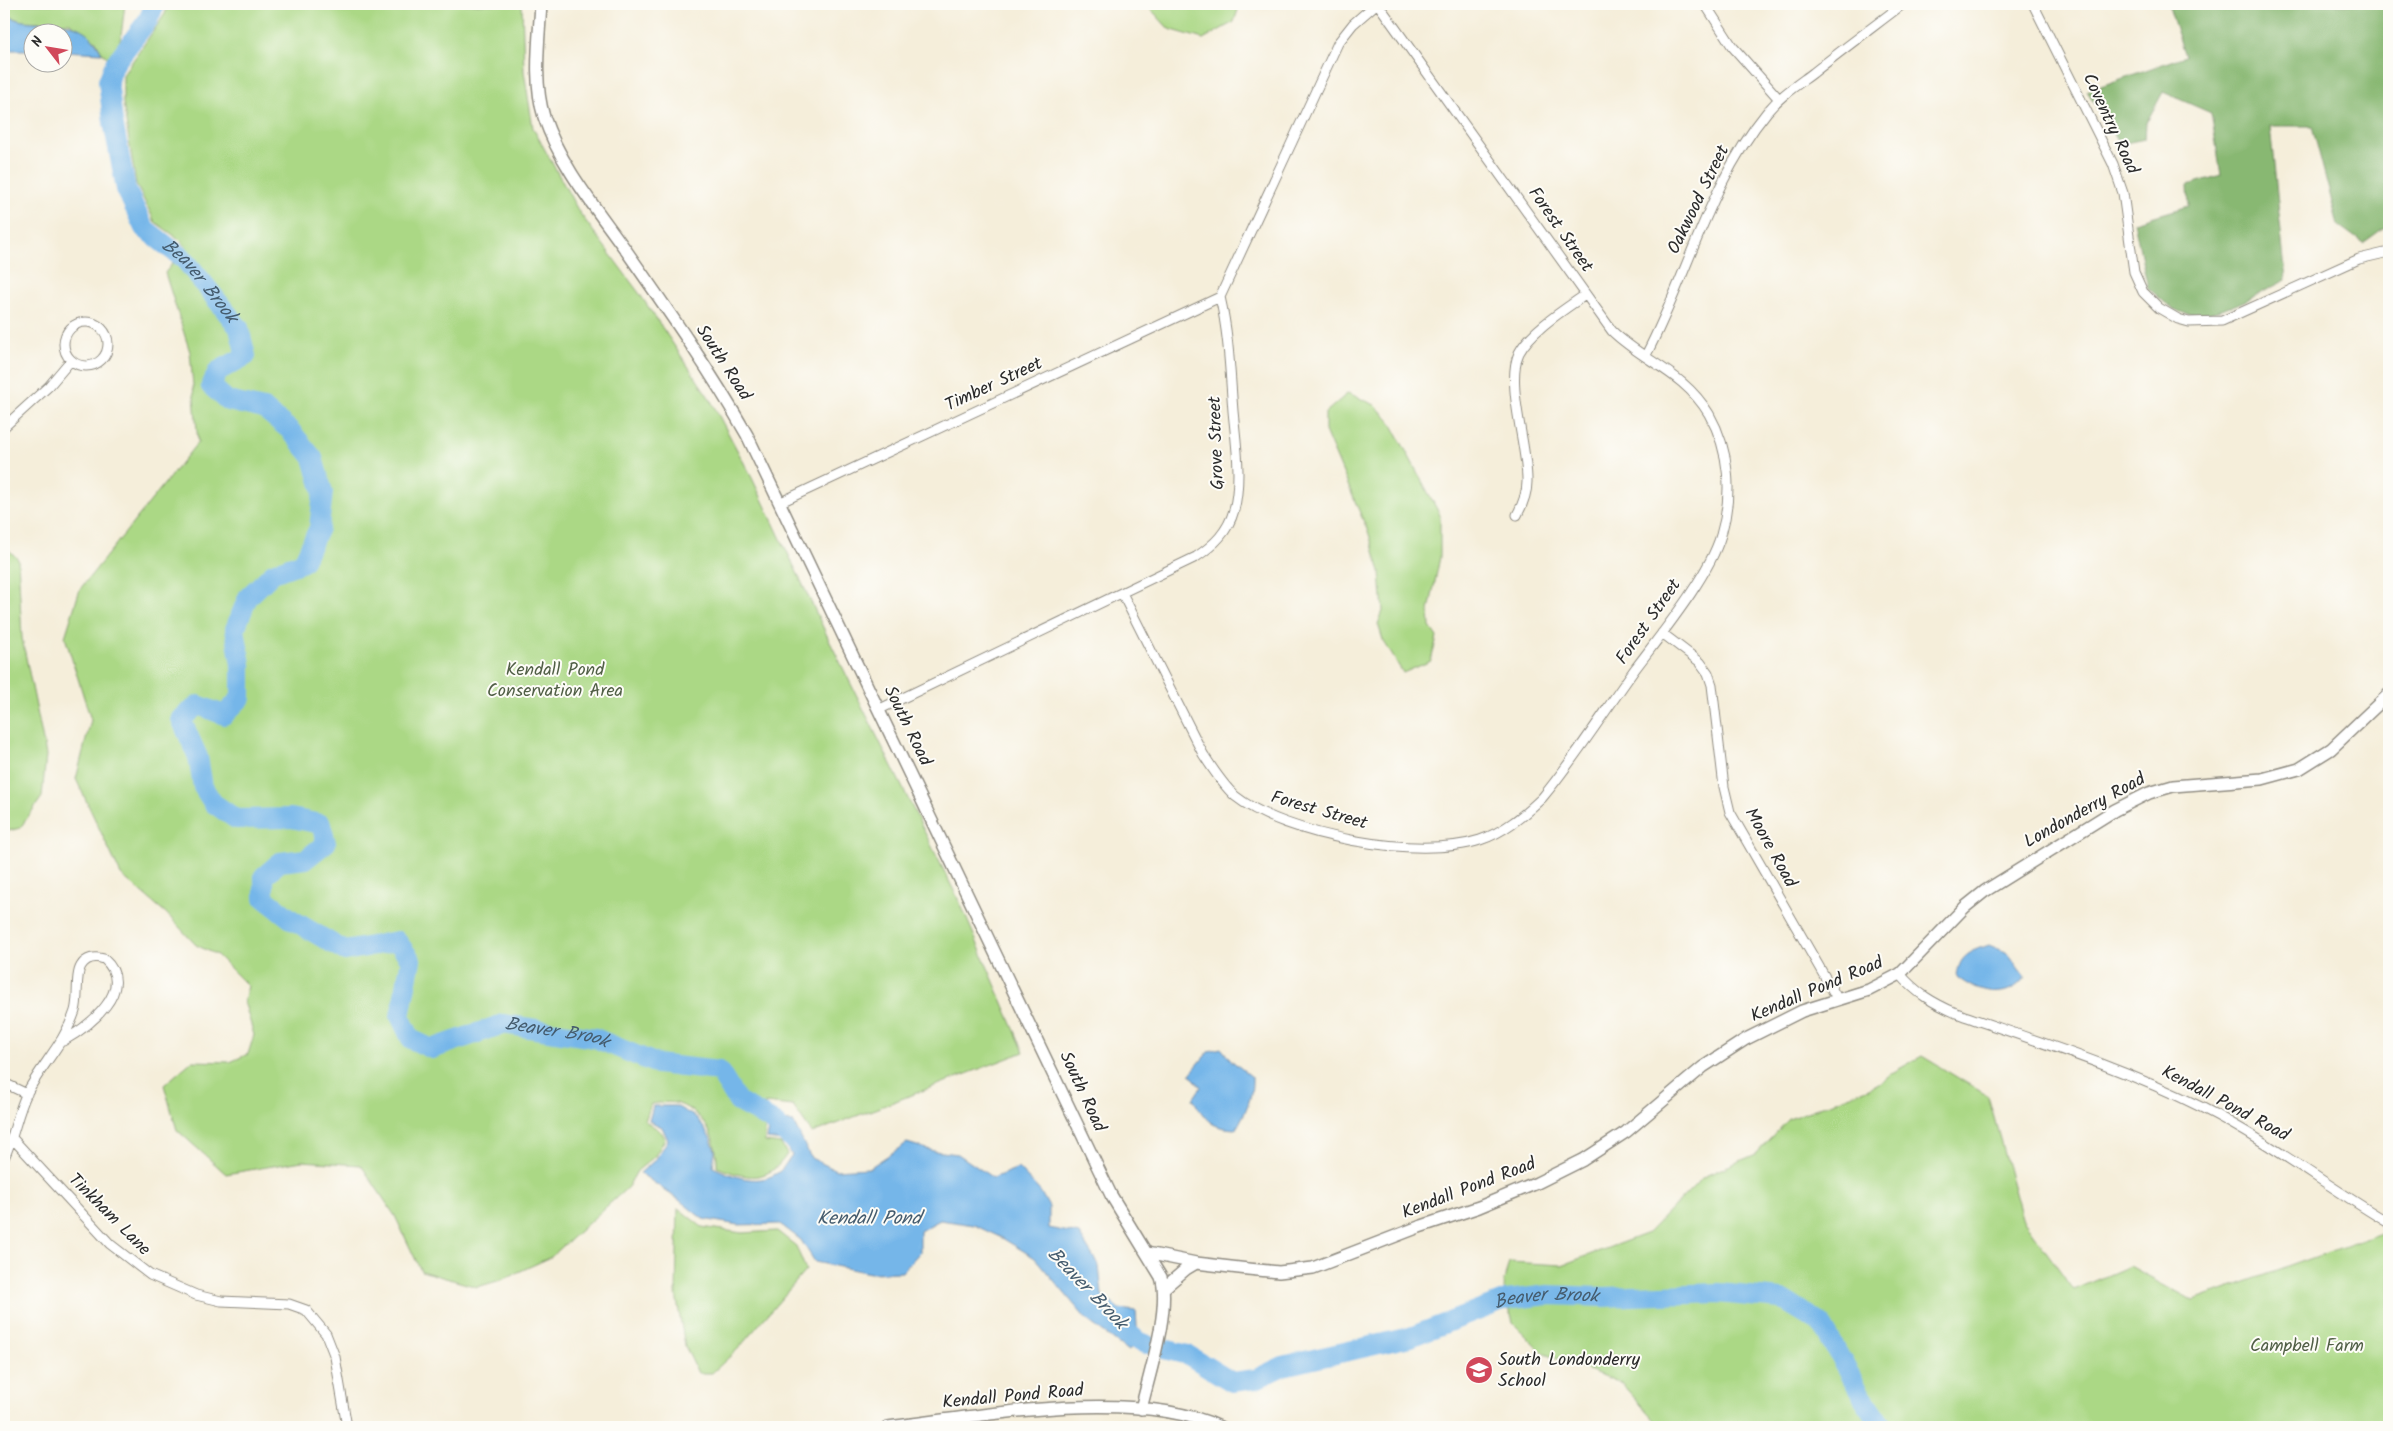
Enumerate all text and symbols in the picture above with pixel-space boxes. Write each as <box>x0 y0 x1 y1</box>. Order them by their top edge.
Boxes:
north arrow <box>22 22 72 72</box>
text: N <box>26 32 50 51</box>
street label: Coventry Road <box>2074 69 2147 180</box>
street label: Oakwood Street <box>1660 140 1738 259</box>
street label: Forest Street <box>1520 181 1601 280</box>
water label: Beaver Brook <box>155 232 247 333</box>
street label: South Road <box>687 319 759 408</box>
street label: Timber Street <box>940 349 1048 420</box>
street label: Grove Street <box>1201 395 1233 490</box>
street label: Forest Street <box>1609 572 1690 671</box>
park label: Kendall Pond Conservation Area <box>487 656 623 706</box>
street label: South Road <box>875 681 939 772</box>
street label: Londonderry Road <box>2019 765 2152 856</box>
street label: Forest Street <box>1267 783 1372 839</box>
street label: Moore Road <box>1736 803 1804 894</box>
street label: Kendall Pond Road <box>1746 949 1889 1031</box>
water label: Beaver Brook <box>503 1010 616 1058</box>
street label: South Road <box>1051 1047 1114 1138</box>
street label: Kendall Pond Road <box>2156 1058 2295 1151</box>
street label: Kendall Pond Road <box>1398 1150 1541 1228</box>
street label: Tinkham Lane <box>61 1167 157 1263</box>
water label: Kendall Pond <box>817 1204 925 1234</box>
water label: Beaver Brook <box>1040 1241 1136 1339</box>
water label: Beaver Brook <box>1489 1280 1602 1318</box>
park label: Campbell Farm <box>2250 1332 2364 1361</box>
place label: South Londonderry School <box>1498 1346 1641 1396</box>
school or university icon: South Londonderry School <box>1464 1355 1494 1385</box>
street label: Kendall Pond Road <box>941 1376 1086 1418</box>

